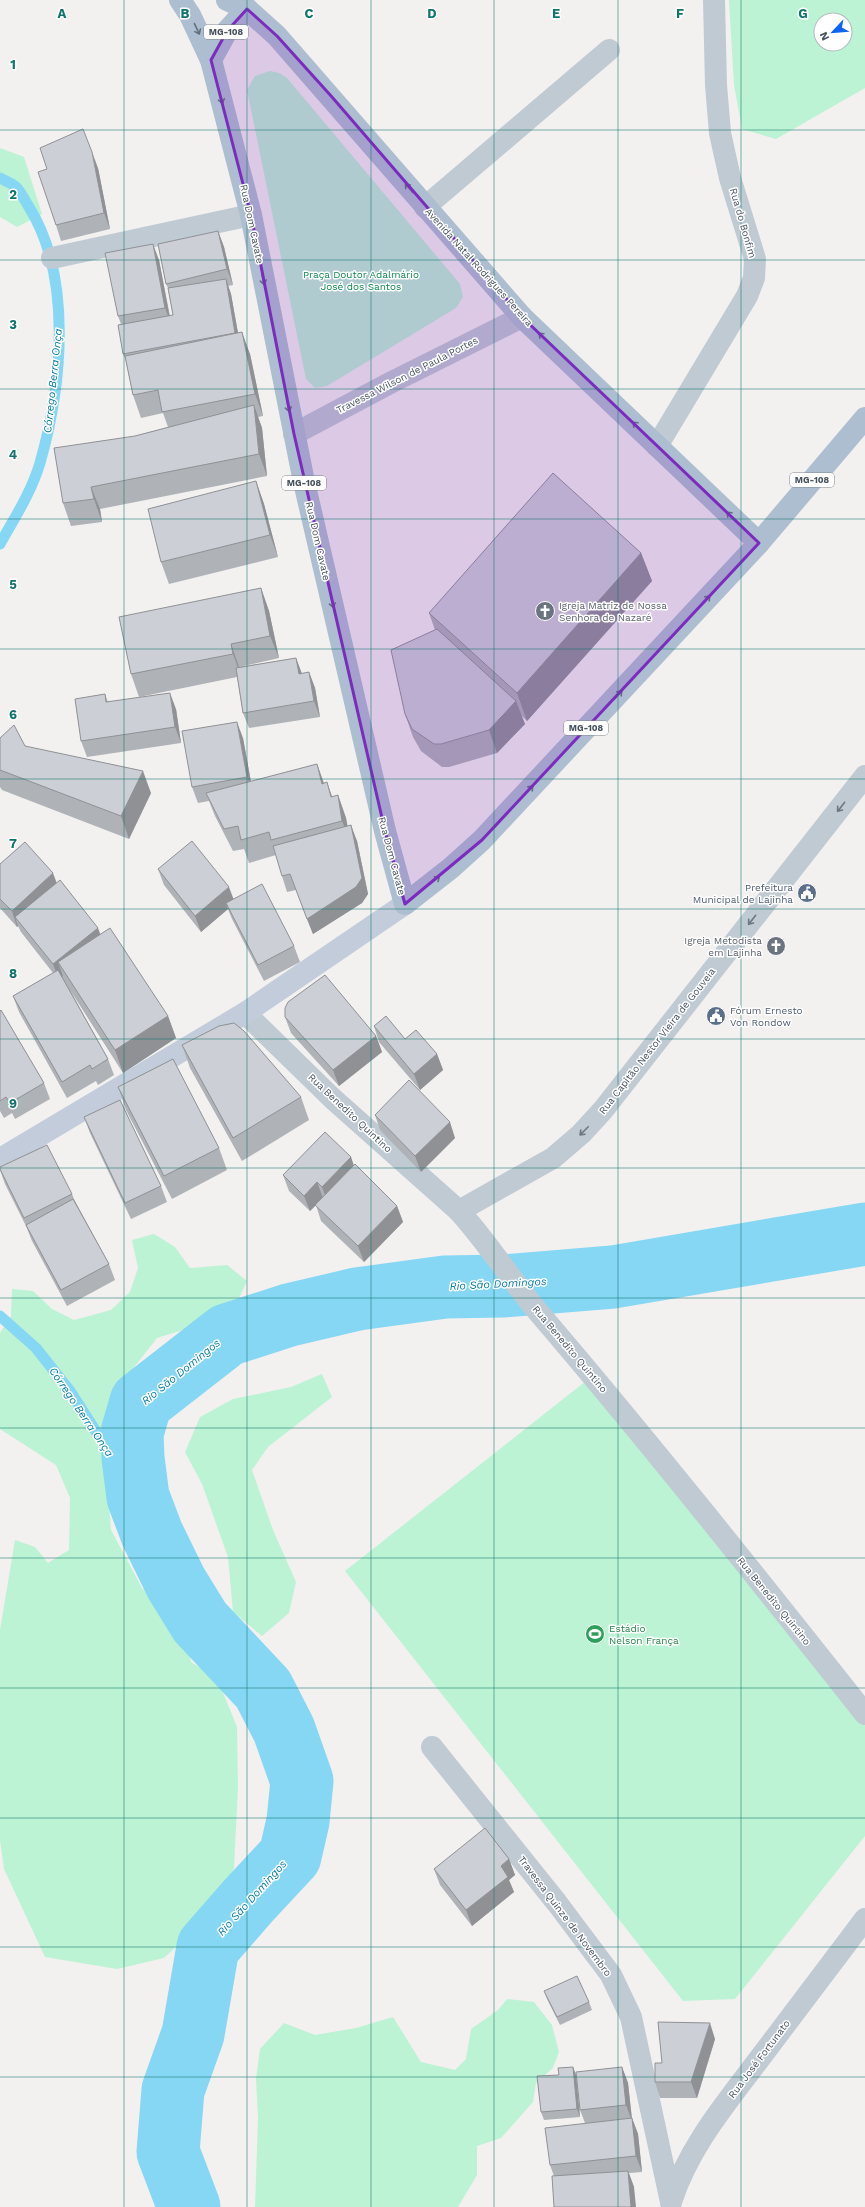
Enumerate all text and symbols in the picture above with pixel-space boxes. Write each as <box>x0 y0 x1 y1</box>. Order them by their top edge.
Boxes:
text: A <box>58 6 67 21</box>
text: B <box>181 6 190 21</box>
text: C <box>305 6 314 21</box>
text: D <box>427 6 437 21</box>
text: E <box>552 6 560 21</box>
text: F <box>676 6 684 21</box>
text: G <box>798 6 808 21</box>
north arrow <box>813 12 853 52</box>
one-way arrow <box>194 23 201 35</box>
road number: MG-108 <box>204 25 248 39</box>
text: N <box>817 30 832 43</box>
text: 1 <box>10 57 16 72</box>
one-way arrow <box>218 91 225 104</box>
one-way arrow <box>405 182 414 193</box>
street label: Rua Dom Cavate <box>238 183 266 265</box>
text: 2 <box>9 187 17 202</box>
street label: Rua do Bonfim <box>728 187 758 259</box>
street label: Avenida Natal Rodrigues Pereira <box>423 206 535 329</box>
park label: Praça Doutor Adalmário José dos Santos <box>303 269 419 292</box>
one-way arrow <box>260 272 268 285</box>
text: 3 <box>9 317 17 332</box>
water label: Córrego Berra Onça <box>41 328 65 434</box>
one-way arrow <box>538 332 548 341</box>
street label: Travessa Wilson de Paula Portes <box>334 334 480 416</box>
one-way arrow <box>285 400 293 413</box>
one-way arrow <box>632 421 642 431</box>
text: 4 <box>9 447 18 462</box>
road number: MG-108 <box>790 473 834 487</box>
road number: MG-108 <box>282 476 326 490</box>
street label: Rua Dom Cavate <box>304 501 332 582</box>
one-way arrow <box>726 511 736 521</box>
text: 5 <box>9 577 17 592</box>
one-way arrow <box>328 595 336 608</box>
one-way arrow <box>701 595 710 605</box>
church icon: Igreja Matriz de Nossa Senhora de Nazaré <box>534 600 556 622</box>
place label: Igreja Matriz de Nossa Senhora de Nazaré <box>559 600 667 623</box>
one-way arrow <box>613 689 622 700</box>
text: 6 <box>9 707 17 722</box>
road number: MG-108 <box>564 721 608 735</box>
one-way arrow <box>524 785 534 795</box>
one-way arrow <box>837 801 845 812</box>
street label: Rua Dom Cavate <box>376 816 408 897</box>
text: 7 <box>9 836 17 851</box>
one-way arrow <box>430 875 441 884</box>
place label: Prefeitura Municipal de Lajinha <box>693 882 793 905</box>
public building icon: Prefeitura Municipal de Lajinha <box>796 882 818 904</box>
one-way arrow <box>748 915 757 926</box>
place label: Igreja Metodista em Lajinha <box>684 935 762 958</box>
church icon: Igreja Metodista em Lajinha <box>765 935 787 957</box>
text: 8 <box>9 966 17 981</box>
street label: Rua Capitão Nestor Vieira de Gouveia <box>597 966 718 1116</box>
public building icon: Fórum Ernesto Von Rondow <box>705 1005 727 1027</box>
place label: Fórum Ernesto Von Rondow <box>730 1005 803 1028</box>
street label: Rua Benedito Quintino <box>306 1072 394 1154</box>
text: 9 <box>9 1096 17 1111</box>
one-way arrow <box>579 1126 589 1136</box>
water label: Rio São Domingos <box>449 1275 547 1293</box>
street label: Rua Benedito Quintino <box>530 1303 610 1395</box>
water label: Rio São Domingos <box>139 1336 223 1408</box>
water label: Córrego Berra Onça <box>46 1365 116 1459</box>
street label: Rua Benedito Quintino <box>735 1555 813 1647</box>
sports icon: Estádio Nelson França <box>584 1623 606 1645</box>
place label: Estádio Nelson França <box>609 1623 679 1646</box>
street label: Travessa Quinze de Novembro <box>516 1854 614 1978</box>
water label: Rio São Domingos <box>215 1857 290 1938</box>
street label: Rua José Fortunato <box>726 2018 792 2100</box>

